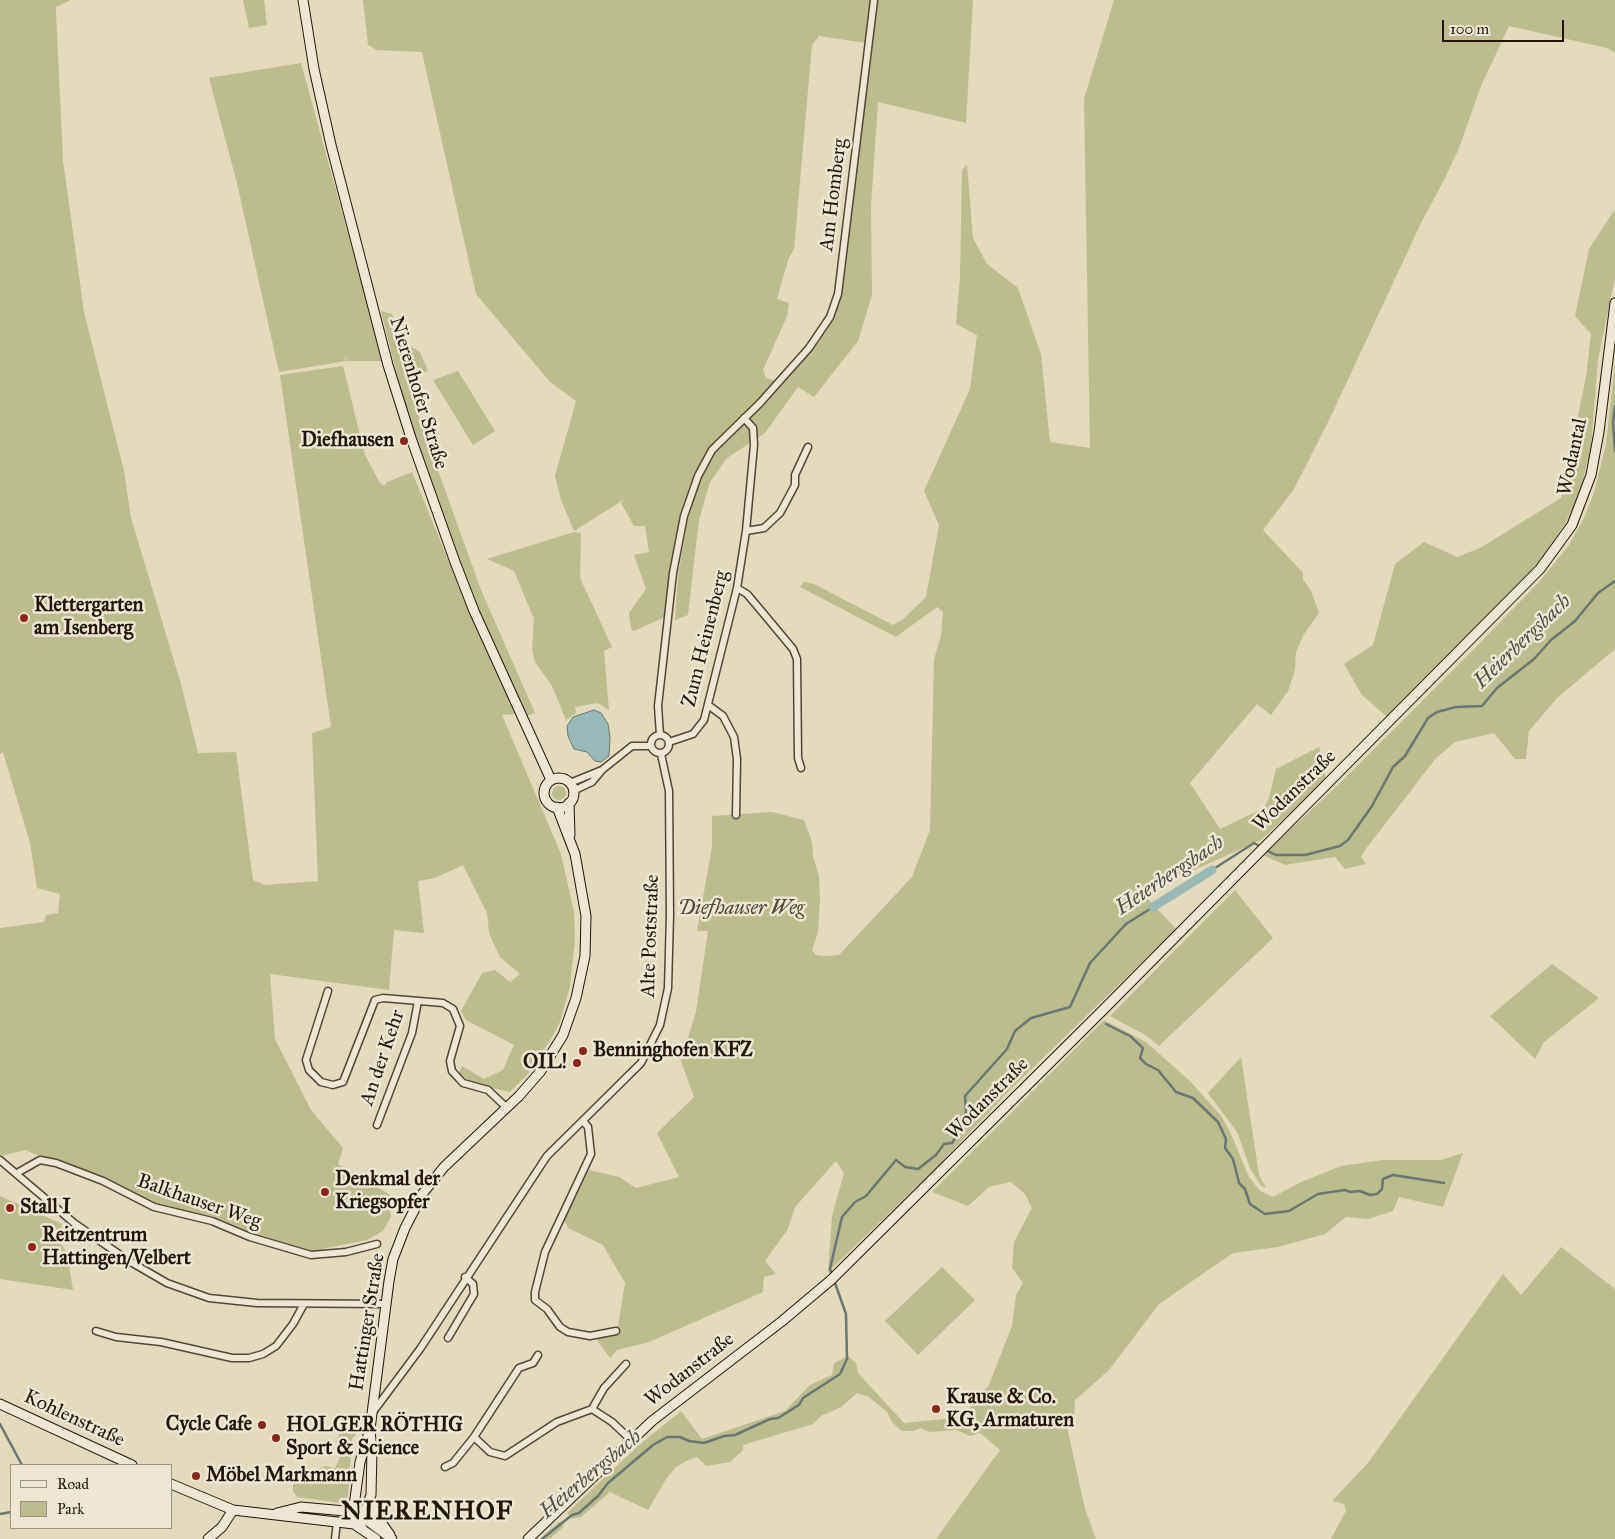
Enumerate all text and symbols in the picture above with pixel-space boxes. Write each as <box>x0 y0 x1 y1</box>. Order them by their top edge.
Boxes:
scale bar <box>1445 10 1568 42</box>
text: 100 m <box>1450 20 1489 38</box>
street label: Am Homberg <box>815 137 853 253</box>
street label: Nierenhofer Straße <box>383 314 453 472</box>
street label: Wodantal <box>1553 416 1593 498</box>
place label: Diefhausen <box>301 429 394 453</box>
marker: Diefhausen <box>398 435 410 447</box>
street label: Zum Heinenberg <box>677 568 735 710</box>
water label: Heierbergsbach <box>1469 589 1577 695</box>
place label: Klettergarten am Isenberg <box>34 594 143 641</box>
marker: Klettergarten am Isenberg <box>18 612 30 624</box>
street label: Wodanstraße <box>1248 745 1342 837</box>
water label: Heierbergsbach <box>1111 831 1229 921</box>
street label: Alte Poststraße <box>637 874 665 998</box>
park label: Diefhauser Weg <box>678 897 804 921</box>
street label: An der Kehr <box>355 1007 411 1109</box>
place label: Benninghofen KFZ <box>593 1039 753 1063</box>
marker: Benninghofen KFZ <box>577 1045 589 1057</box>
place label: OIL! <box>523 1051 567 1075</box>
street label: Wodanstraße <box>942 1053 1034 1145</box>
marker: OIL! <box>571 1057 583 1069</box>
place label: Denkmal der Kriegsopfer <box>335 1168 440 1215</box>
street label: Balkhauser Weg <box>134 1170 264 1234</box>
marker: Denkmal der Kriegsopfer <box>319 1186 331 1198</box>
place label: Stall I <box>20 1196 71 1220</box>
marker: Stall I <box>4 1202 16 1214</box>
place label: Reitzentrum Hattingen/Velbert <box>42 1224 191 1271</box>
marker: Reitzentrum Hattingen/Velbert <box>26 1241 38 1253</box>
street label: Hattinger Straße <box>345 1252 391 1392</box>
street label: Wodanstraße <box>641 1328 739 1412</box>
street label: Kohlenstraße <box>20 1385 128 1453</box>
place label: Krause & Co. KG, Armaturen <box>946 1386 1074 1433</box>
marker: Krause & Co. KG, Armaturen <box>930 1403 942 1415</box>
place label: Cycle Cafe <box>166 1413 252 1437</box>
place label: HOLGER RÖTHIG Sport & Science <box>286 1414 463 1461</box>
marker: Cycle Cafe <box>256 1419 268 1431</box>
water label: Heierbergsbach <box>535 1425 647 1525</box>
marker: HOLGER RÖTHIG Sport & Science <box>270 1432 282 1444</box>
legend <box>10 1464 172 1529</box>
place label: Möbel Markmann <box>206 1464 357 1488</box>
marker: Möbel Markmann <box>190 1470 202 1482</box>
text: Road <box>57 1475 89 1493</box>
district label: NIERENHOF <box>340 1498 514 1528</box>
text: Park <box>57 1500 84 1518</box>

